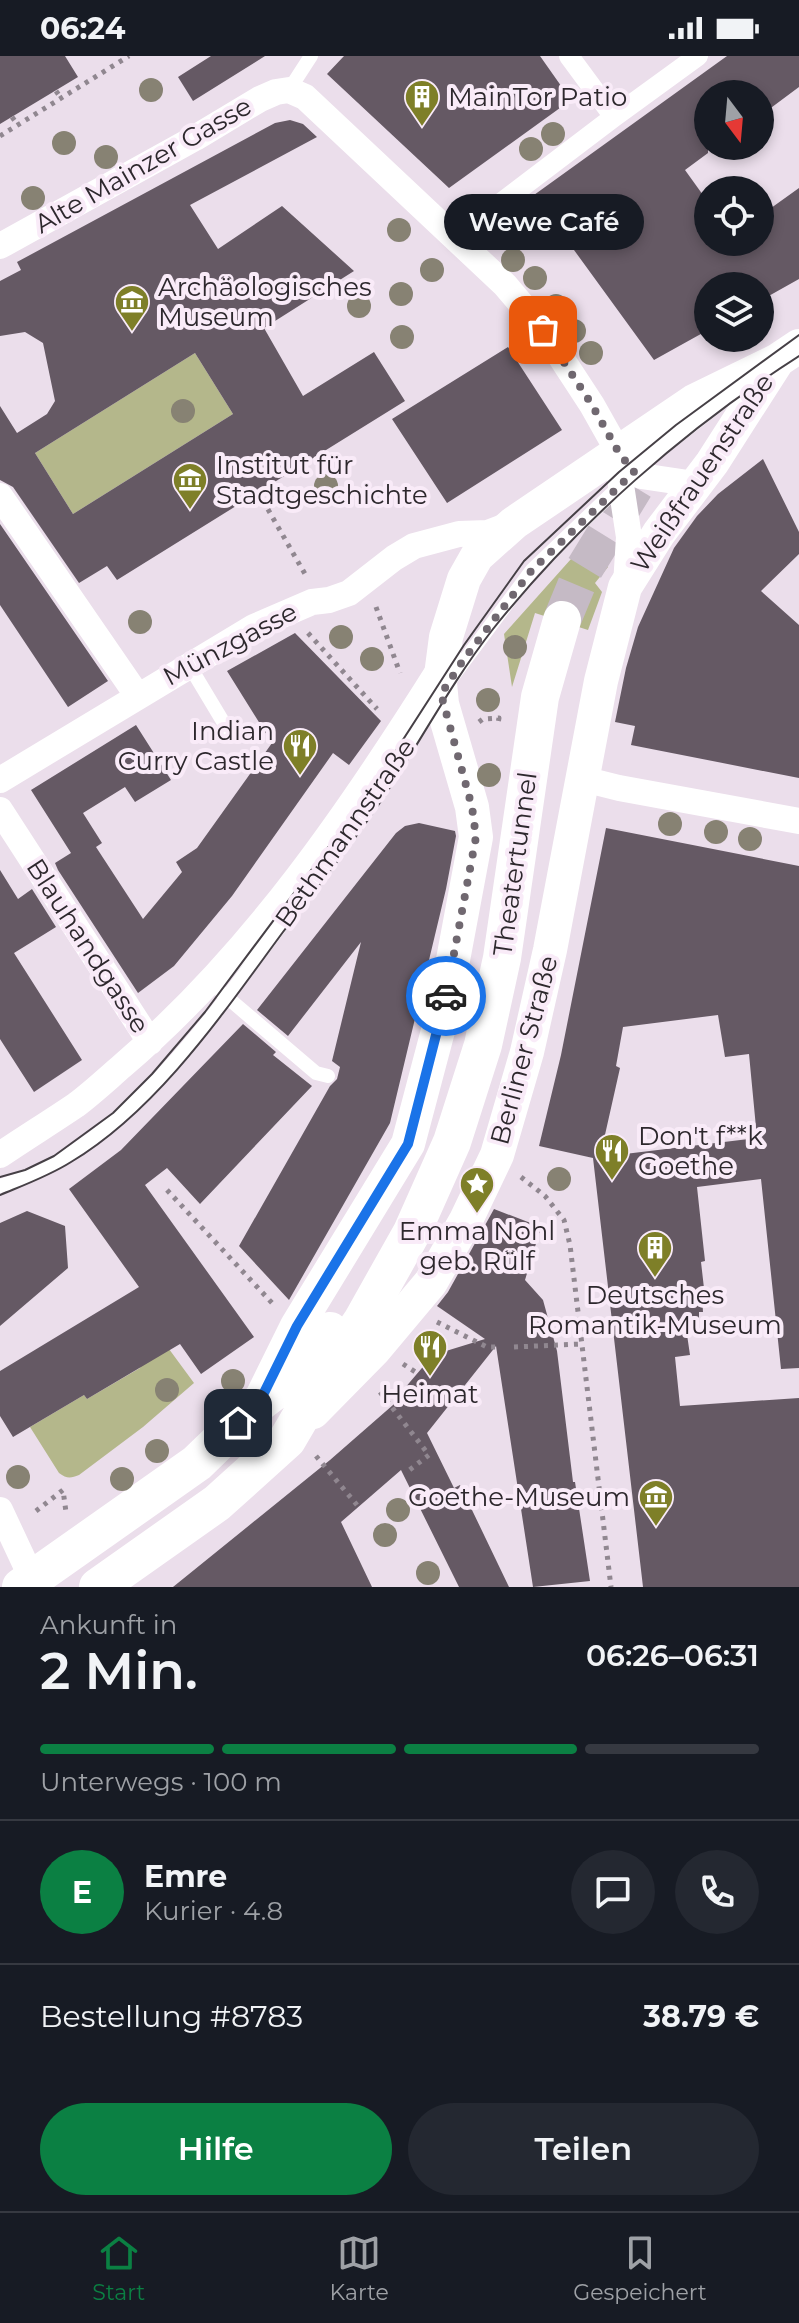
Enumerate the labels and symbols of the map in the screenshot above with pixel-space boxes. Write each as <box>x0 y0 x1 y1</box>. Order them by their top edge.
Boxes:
building icon: MainTor Patio <box>403 78 441 128</box>
north arrow <box>694 80 774 160</box>
place label: MainTor Patio <box>448 81 627 113</box>
street label: Alte Mainzer Gasse <box>29 90 257 240</box>
callout: Wewe Café <box>443 194 643 250</box>
place label: Archäologisches Museum <box>158 271 372 333</box>
museum icon: Archäologisches Museum <box>113 283 151 333</box>
pin <box>509 296 577 364</box>
street label: Weißfrauenstraße <box>624 368 780 578</box>
place label: Institut für Stadtgeschichte <box>216 449 428 511</box>
museum icon: Institut für Stadtgeschichte <box>171 461 209 511</box>
street label: Münzgasse <box>158 595 302 693</box>
place label: Indian Curry Castle <box>118 715 274 777</box>
restaurant icon: Indian Curry Castle <box>281 727 319 777</box>
street label: Bethmannstraße <box>268 733 422 933</box>
street label: Theatertunnel <box>486 770 544 958</box>
street label: Blauhandgasse <box>20 853 156 1039</box>
street label: Berliner Straße <box>483 952 565 1148</box>
courier <box>406 956 486 1036</box>
place label: Don't f**k Goethe <box>638 1120 763 1182</box>
restaurant icon: Don't f**k Goethe <box>593 1132 631 1182</box>
place icon: Emma Nohl geb. Rülf <box>458 1165 496 1215</box>
place label: Emma Nohl geb. Rülf <box>399 1215 555 1277</box>
building icon: Deutsches Romantik-Museum <box>636 1229 674 1279</box>
place label: Deutsches Romantik-Museum <box>528 1279 782 1341</box>
restaurant icon: Heimat <box>411 1328 449 1378</box>
place label: Heimat <box>381 1378 479 1410</box>
pin <box>204 1389 272 1457</box>
museum icon: Goethe-Museum <box>637 1478 675 1528</box>
place label: Goethe-Museum <box>408 1481 630 1513</box>

